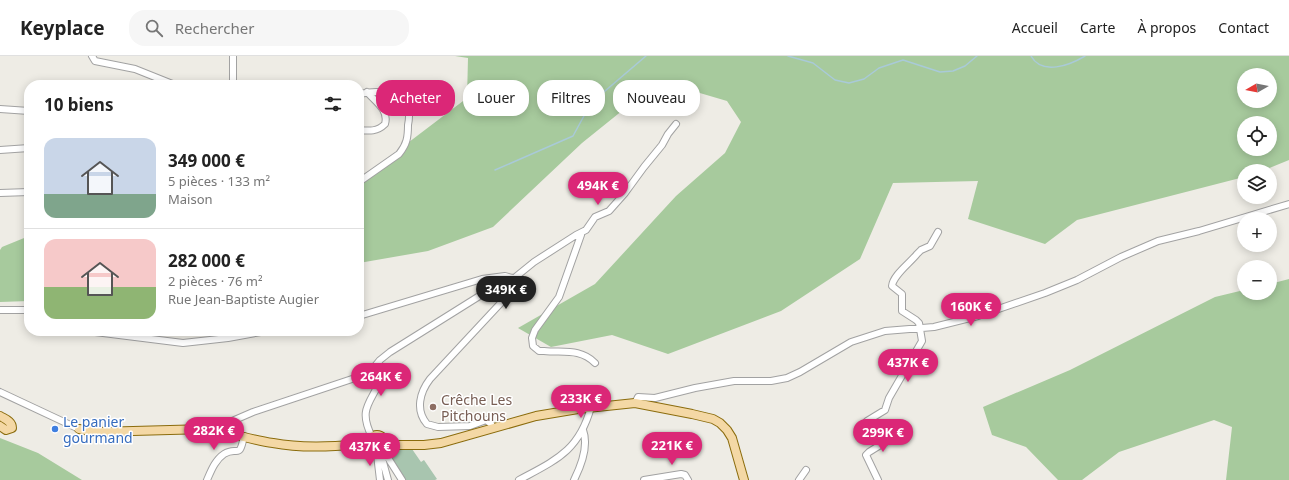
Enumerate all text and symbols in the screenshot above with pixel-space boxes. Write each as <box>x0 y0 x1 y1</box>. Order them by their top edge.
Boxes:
search box <box>129 10 409 46</box>
text: Keyplace <box>20 15 105 41</box>
icon: search <box>143 17 165 39</box>
text: Rechercher <box>175 18 254 38</box>
text: Accueil <box>1012 18 1058 37</box>
text: Carte <box>1080 18 1115 37</box>
text: À propos <box>1137 18 1196 37</box>
text: Contact <box>1218 18 1269 37</box>
north arrow <box>1237 68 1277 108</box>
map controls <box>1237 68 1277 300</box>
chip: Acheter <box>376 80 455 116</box>
chip: Louer <box>463 80 529 116</box>
chip: Filtres <box>537 80 605 116</box>
chip: Nouveau <box>613 80 700 116</box>
text: 10 biens <box>44 93 113 116</box>
icon: filters <box>322 93 344 115</box>
button: locate <box>1237 116 1277 156</box>
text: 349 000 € <box>168 149 245 172</box>
icon: home <box>76 154 124 202</box>
button: layers <box>1237 164 1277 204</box>
text: 5 pièces · 133 m² <box>168 172 270 190</box>
pin: 494K € <box>565 172 631 206</box>
text: 494K € <box>577 176 619 194</box>
text: Maison <box>168 190 213 208</box>
button: + <box>1237 212 1277 252</box>
text: 282 000 € <box>168 249 245 272</box>
icon: home <box>76 255 124 303</box>
button: − <box>1237 260 1277 300</box>
text: 2 pièces · 76 m² <box>168 272 263 290</box>
pin: 349K € <box>473 276 539 310</box>
text: 349K € <box>485 280 527 298</box>
text: Rue Jean-Baptiste Augier <box>168 290 319 308</box>
pin: 160K € <box>938 293 1004 327</box>
text: 160K € <box>950 297 992 315</box>
pin: 437K € <box>875 349 941 383</box>
text: 437K € <box>887 353 929 371</box>
pin: 264K € <box>348 363 414 397</box>
text: 264K € <box>360 367 402 385</box>
pin: 233K € <box>548 385 614 419</box>
text: 233K € <box>560 389 602 407</box>
place label: Crêche Les Pitchouns <box>441 390 512 425</box>
marker: Crêche Les Pitchouns <box>428 402 438 412</box>
place label: Le panier gourmand <box>63 412 133 447</box>
pin: 282K € <box>181 417 247 451</box>
pin: 299K € <box>850 419 916 453</box>
text: 282K € <box>193 421 235 439</box>
text: 299K € <box>862 423 904 441</box>
marker: Le panier gourmand <box>50 424 60 434</box>
pin: 221K € <box>639 432 705 466</box>
pin: 437K € <box>337 433 403 467</box>
text: 221K € <box>651 436 693 454</box>
text: 437K € <box>349 437 391 455</box>

